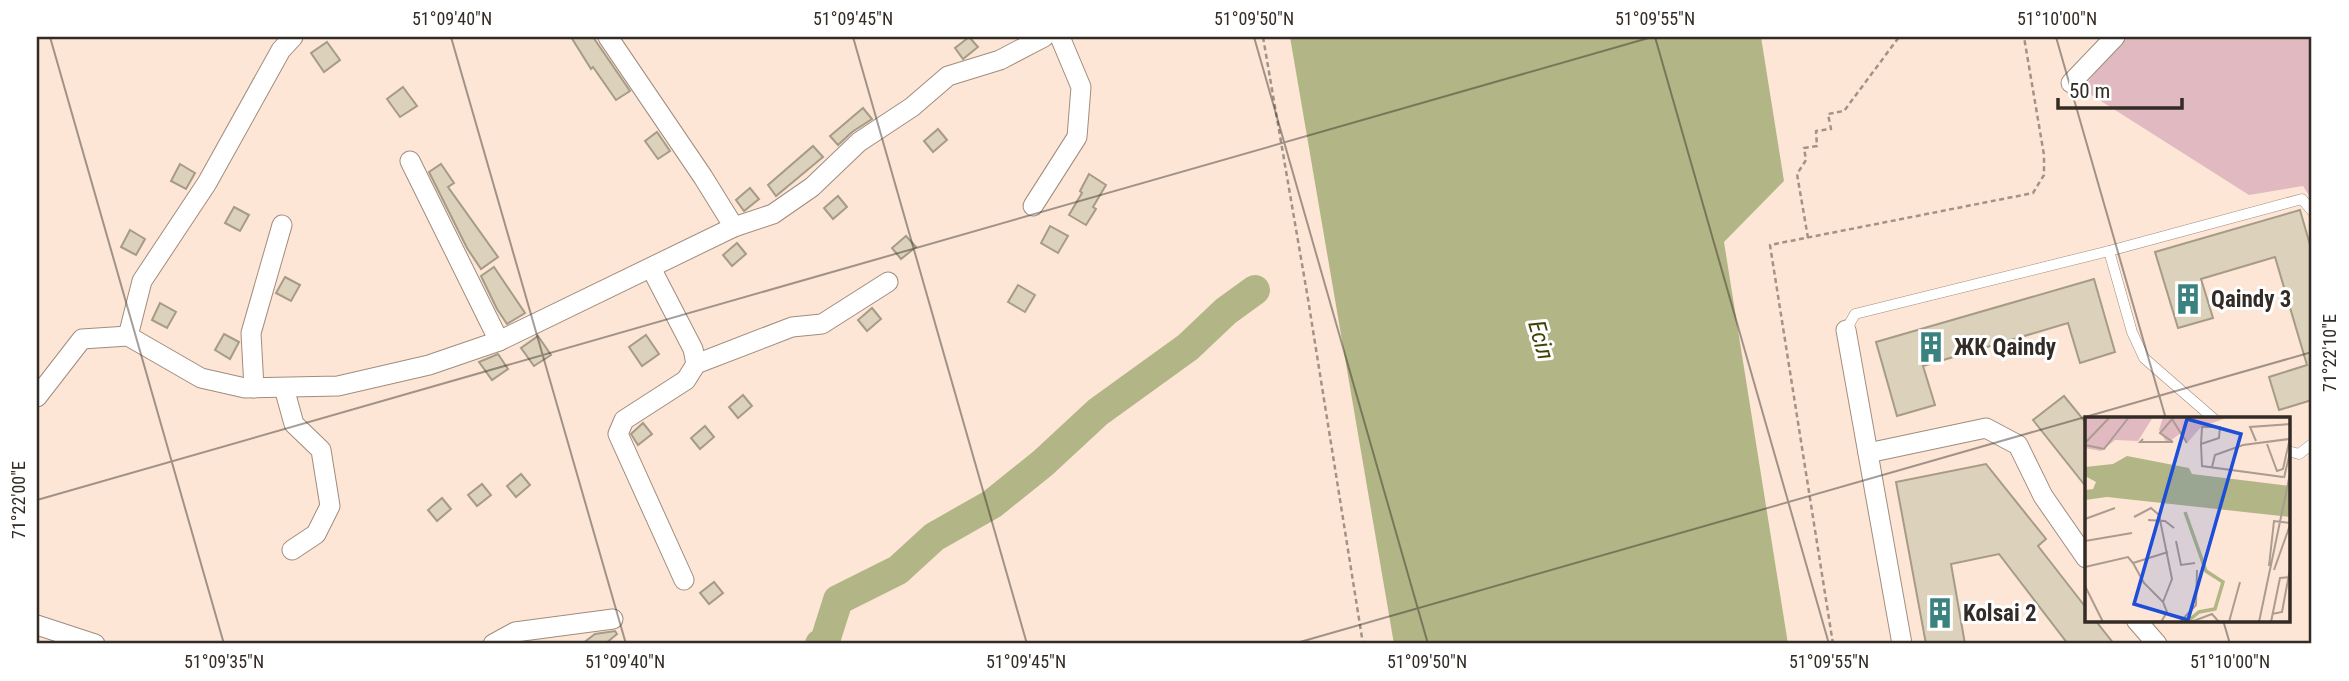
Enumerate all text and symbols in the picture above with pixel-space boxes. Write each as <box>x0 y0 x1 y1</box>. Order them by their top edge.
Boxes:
text: 51°09'40"N <box>412 8 492 29</box>
text: 51°09'45"N <box>813 8 893 29</box>
text: 51°09'50"N <box>1214 8 1294 29</box>
text: 51°09'55"N <box>1615 8 1695 29</box>
text: 51°10'00"N <box>2017 8 2097 29</box>
scale bar <box>2058 66 2183 110</box>
text: 50 m <box>2069 79 2110 103</box>
building icon: Qaindy 3 <box>2171 282 2205 316</box>
place label: Qaindy 3 <box>2211 286 2291 313</box>
text: 71°22'10"E <box>2319 314 2340 392</box>
water label: Есіл <box>1522 317 1560 363</box>
building icon: ЖК Qaindy <box>1914 330 1948 364</box>
place label: ЖК Qaindy <box>1954 334 2057 361</box>
inset map <box>2085 417 2290 622</box>
text: 71°22'00"E <box>8 461 29 539</box>
building icon: Kolsai 2 <box>1923 596 1957 630</box>
place label: Kolsai 2 <box>1963 600 2037 627</box>
text: 51°09'35"N <box>184 651 264 672</box>
text: 51°09'40"N <box>585 651 665 672</box>
text: 51°09'45"N <box>986 651 1066 672</box>
text: 51°09'50"N <box>1387 651 1467 672</box>
text: 51°09'55"N <box>1789 651 1869 672</box>
text: 51°10'00"N <box>2190 651 2270 672</box>

